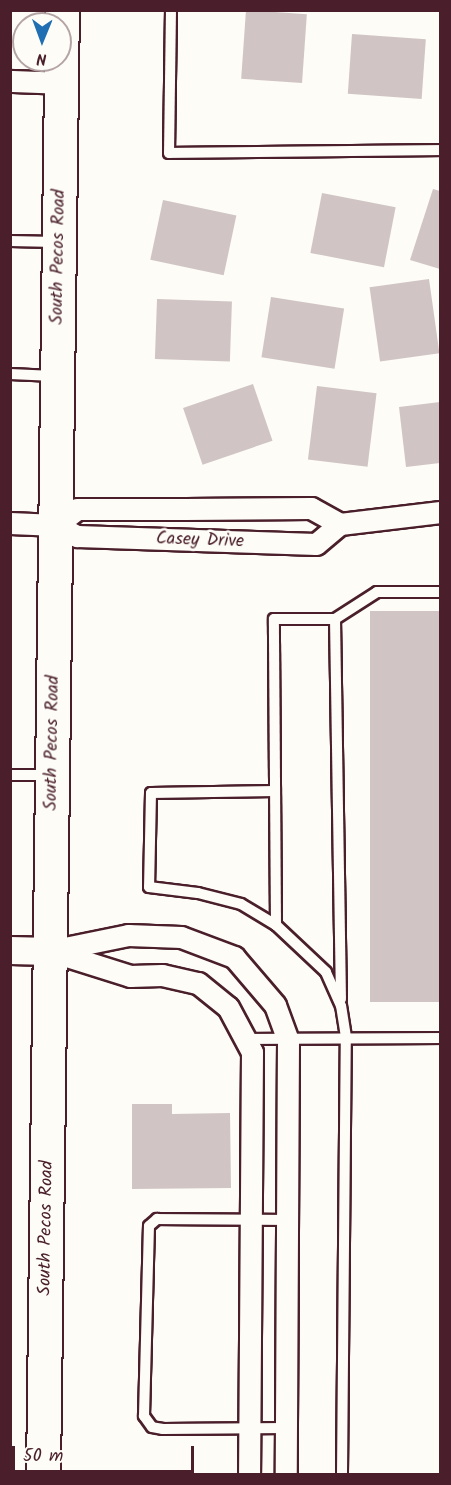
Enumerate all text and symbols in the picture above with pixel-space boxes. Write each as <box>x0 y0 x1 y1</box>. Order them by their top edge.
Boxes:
north arrow <box>12 12 72 72</box>
text: N <box>36 46 47 71</box>
street label: South Pecos Road <box>47 189 71 325</box>
street label: Casey Drive <box>156 529 244 553</box>
street label: South Pecos Road <box>41 675 65 811</box>
street label: South Pecos Road <box>35 1160 59 1296</box>
scale bar <box>15 1434 196 1472</box>
text: 50 m <box>23 1442 63 1471</box>

